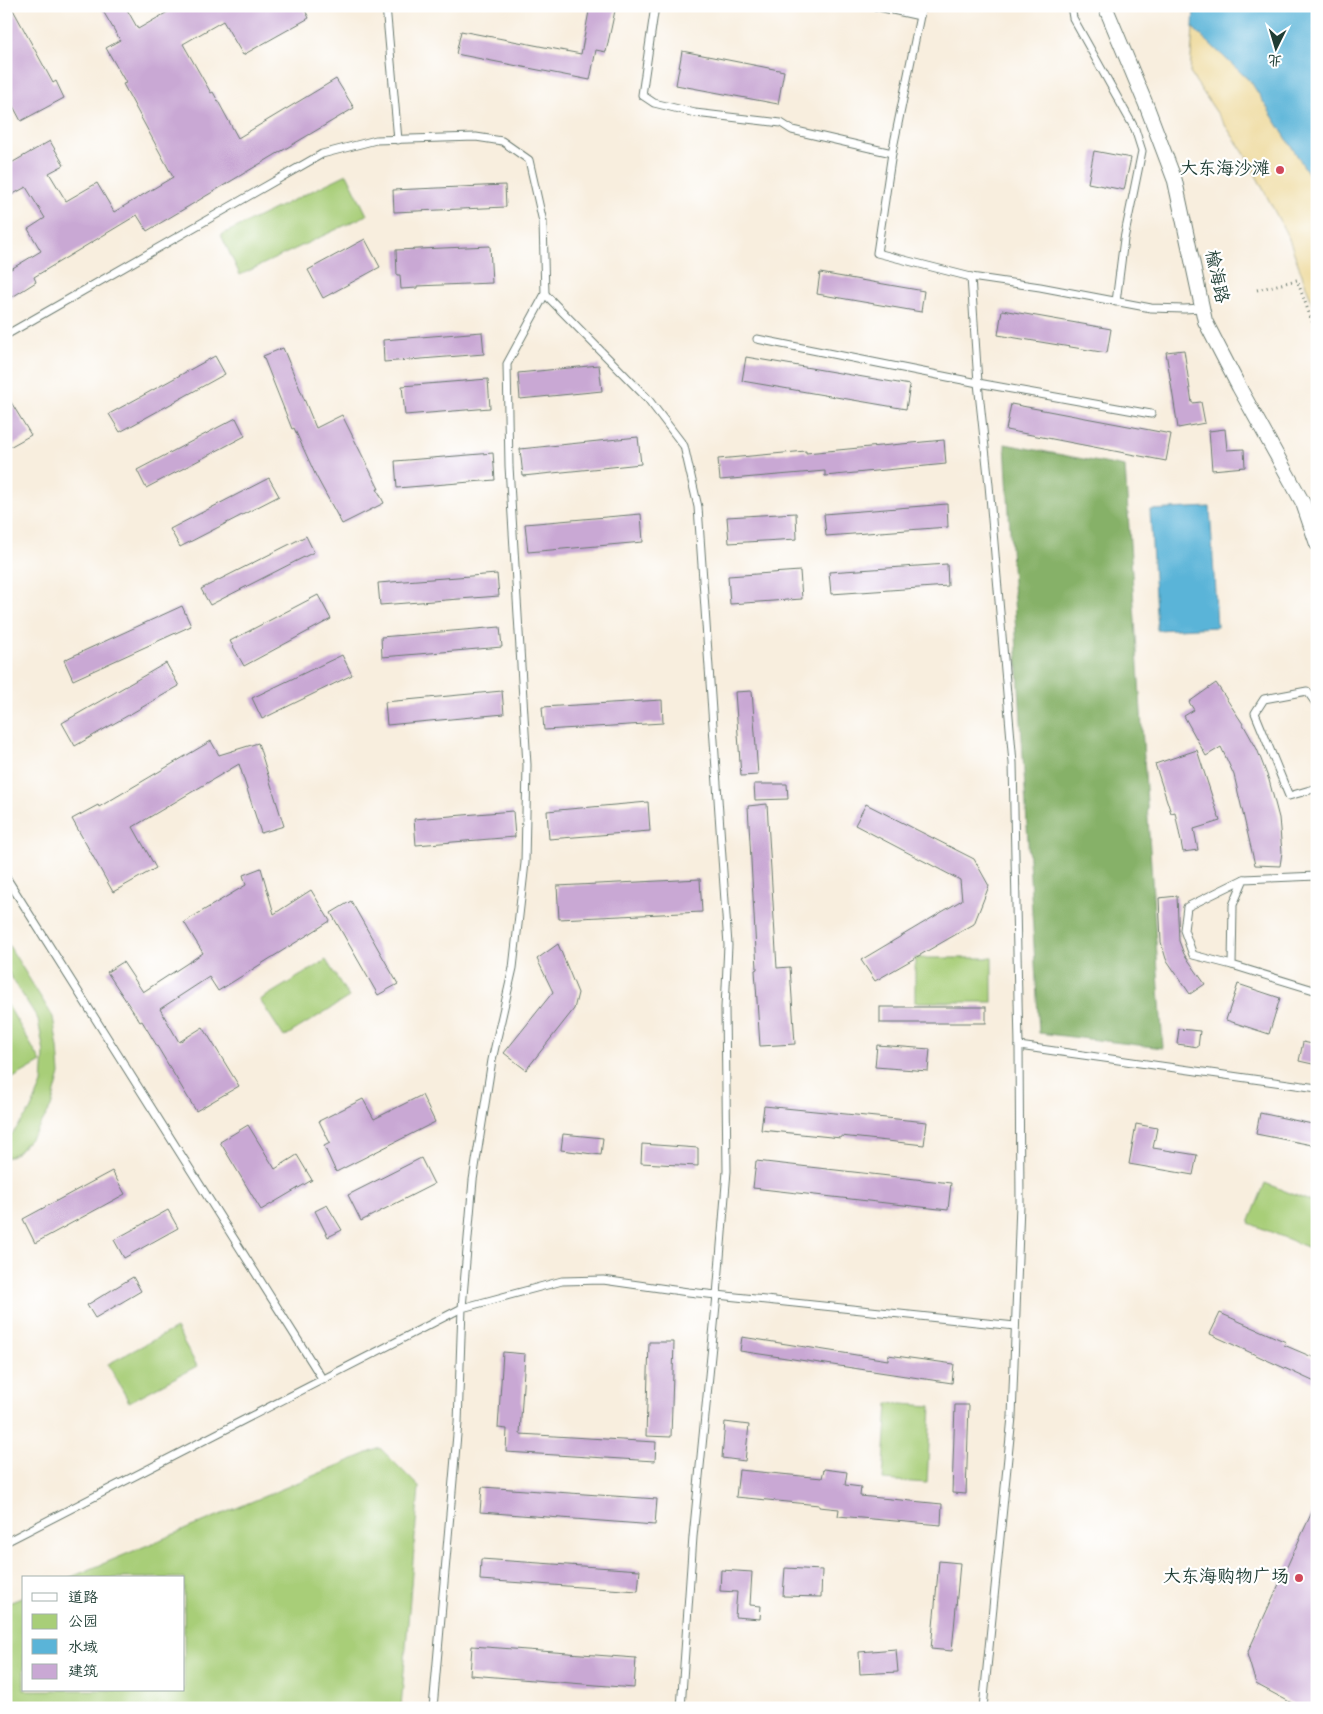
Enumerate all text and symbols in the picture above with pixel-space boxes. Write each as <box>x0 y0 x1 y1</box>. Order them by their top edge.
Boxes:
north arrow <box>1250 22 1300 72</box>
text: 北 <box>1267 48 1283 70</box>
place label: 大东海沙滩 <box>1180 158 1270 183</box>
marker: 大东海沙滩 <box>1274 164 1286 176</box>
street label: 榆海路 <box>1197 248 1233 306</box>
place label: 大东海购物广场 <box>1163 1566 1289 1591</box>
marker: 大东海购物广场 <box>1293 1572 1305 1584</box>
legend <box>22 1576 185 1692</box>
text: 道路 <box>68 1588 98 1610</box>
text: 公园 <box>68 1612 98 1634</box>
text: 水域 <box>68 1638 98 1660</box>
text: 建筑 <box>68 1662 98 1684</box>

